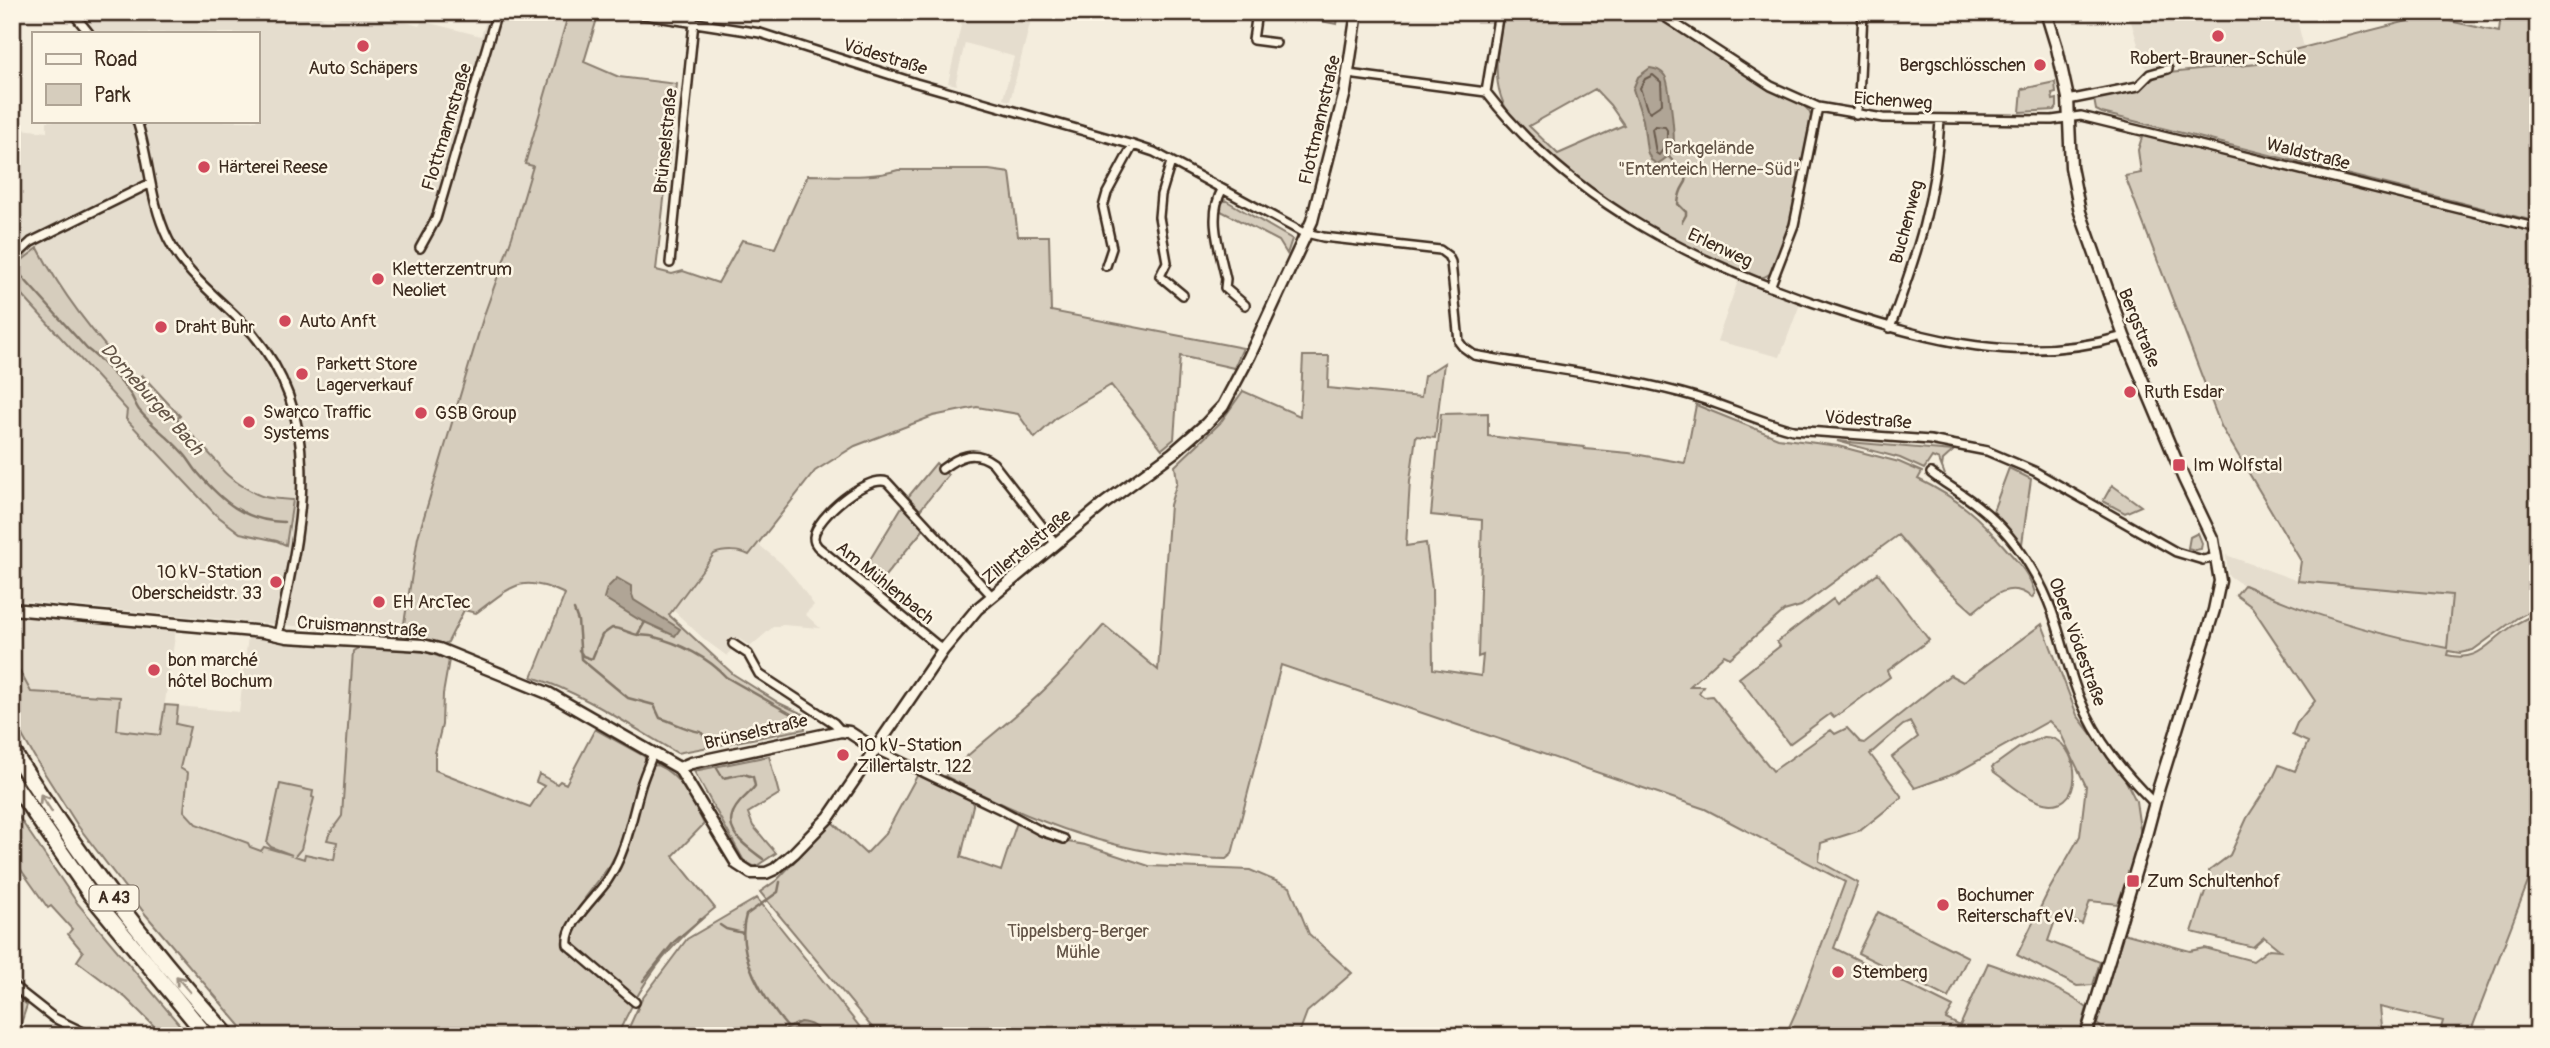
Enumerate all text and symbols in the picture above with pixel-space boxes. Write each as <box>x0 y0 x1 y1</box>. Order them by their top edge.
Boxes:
marker: Robert-Brauner-Schule <box>2210 28 2226 44</box>
legend <box>32 32 259 122</box>
street label: Vödestraße <box>840 33 930 81</box>
marker: Auto Schäpers <box>355 38 371 54</box>
text: Road <box>94 46 138 73</box>
place label: Robert-Brauner-Schule <box>2130 47 2306 70</box>
street label: Flottmannstraße <box>1294 53 1346 187</box>
place label: Bergschlösschen <box>1899 54 2026 77</box>
place label: Auto Schäpers <box>308 57 418 80</box>
marker: Bergschlösschen <box>2032 57 2048 73</box>
street label: Flottmannstraße <box>417 60 477 193</box>
text: Park <box>94 82 131 109</box>
street label: Brünselstraße <box>649 87 683 195</box>
street label: Eichenweg <box>1853 87 1933 115</box>
street label: Waldstraße <box>2264 132 2352 176</box>
park label: Parkgelände "Ententeich Herne-Süd" <box>1618 137 1800 181</box>
place label: Härterei Reese <box>218 156 328 179</box>
marker: Härterei Reese <box>196 159 212 175</box>
street label: Buchenweg <box>1885 178 1929 266</box>
street label: Erlenweg <box>1684 223 1756 273</box>
place label: Kletterzentrum Neoliet <box>392 258 512 302</box>
marker: Kletterzentrum Neoliet <box>370 271 386 287</box>
street label: Bergstraße <box>2113 285 2165 371</box>
place label: Auto Anft <box>299 310 377 333</box>
marker: Auto Anft <box>277 313 293 329</box>
place label: Draht Buhr <box>175 316 255 339</box>
marker: Draht Buhr <box>153 319 169 335</box>
water label: Dorneburger Bach <box>95 338 209 461</box>
place label: Parkett Store Lagerverkauf <box>316 353 417 397</box>
marker: Parkett Store Lagerverkauf <box>294 366 310 382</box>
place label: Ruth Esdar <box>2144 381 2225 404</box>
marker: Ruth Esdar <box>2122 384 2138 400</box>
place label: Swarco Traffic Systems <box>263 401 372 445</box>
place label: GSB Group <box>435 402 517 425</box>
marker: GSB Group <box>413 405 429 421</box>
street label: Vödestraße <box>1824 405 1912 435</box>
marker: Swarco Traffic Systems <box>241 414 257 430</box>
place label: Im Wolfstal <box>2193 454 2283 477</box>
marker: Im Wolfstal <box>2171 457 2187 473</box>
street label: Zillertalstraße <box>978 504 1076 590</box>
street label: Am Mühlenbach <box>831 536 939 630</box>
place label: 10 kV-Station Oberscheidstr. 33 <box>131 561 262 605</box>
marker: 10 kV-Station Oberscheidstr. 33 <box>268 574 284 590</box>
street label: Obere Vödestraße <box>2043 575 2111 710</box>
place label: EH ArcTec <box>393 591 471 614</box>
marker: EH ArcTec <box>371 594 387 610</box>
street label: Cruismannstraße <box>296 611 428 643</box>
place label: bon marché hôtel Bochum <box>168 649 273 693</box>
marker: bon marché hôtel Bochum <box>146 662 162 678</box>
street label: Brünselstraße <box>702 709 810 755</box>
place label: 10 kV-Station Zillertalstr. 122 <box>857 734 972 778</box>
marker: 10 kV-Station Zillertalstr. 122 <box>835 747 851 763</box>
one-way arrow <box>38 794 52 814</box>
place label: Zum Schultenhof <box>2147 870 2281 893</box>
marker: Zum Schultenhof <box>2125 873 2141 889</box>
place label: Bochumer Reiterschaft eV. <box>1957 884 2078 928</box>
road number: A 43 <box>90 885 138 910</box>
marker: Bochumer Reiterschaft eV. <box>1935 897 1951 913</box>
park label: Tippelsberg-Berger Mühle <box>1007 920 1150 964</box>
place label: Stemberg <box>1852 961 1928 984</box>
marker: Stemberg <box>1830 964 1846 980</box>
one-way arrow <box>175 976 191 994</box>

